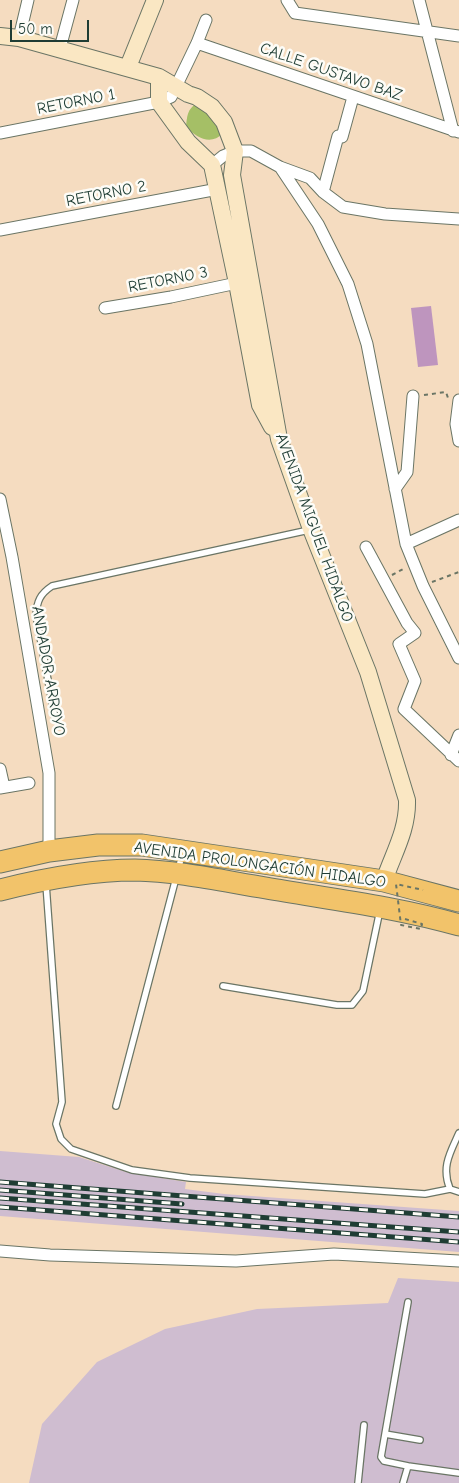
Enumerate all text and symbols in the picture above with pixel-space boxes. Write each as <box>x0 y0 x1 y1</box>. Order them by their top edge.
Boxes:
scale bar <box>12 10 91 42</box>
text: 50 m <box>18 20 53 38</box>
street label: CALLE GUSTAVO BAZ <box>257 39 405 105</box>
street label: RETORNO 1 <box>35 85 117 119</box>
street label: RETORNO 2 <box>64 177 148 211</box>
street label: RETORNO 3 <box>127 263 209 297</box>
street label: AVENIDA MIGUEL HIDALGO <box>271 431 357 625</box>
street label: ANDADOR ARROYO <box>27 605 69 737</box>
street label: AVENIDA PROLONGACIÓN HIDALGO <box>133 838 387 892</box>

